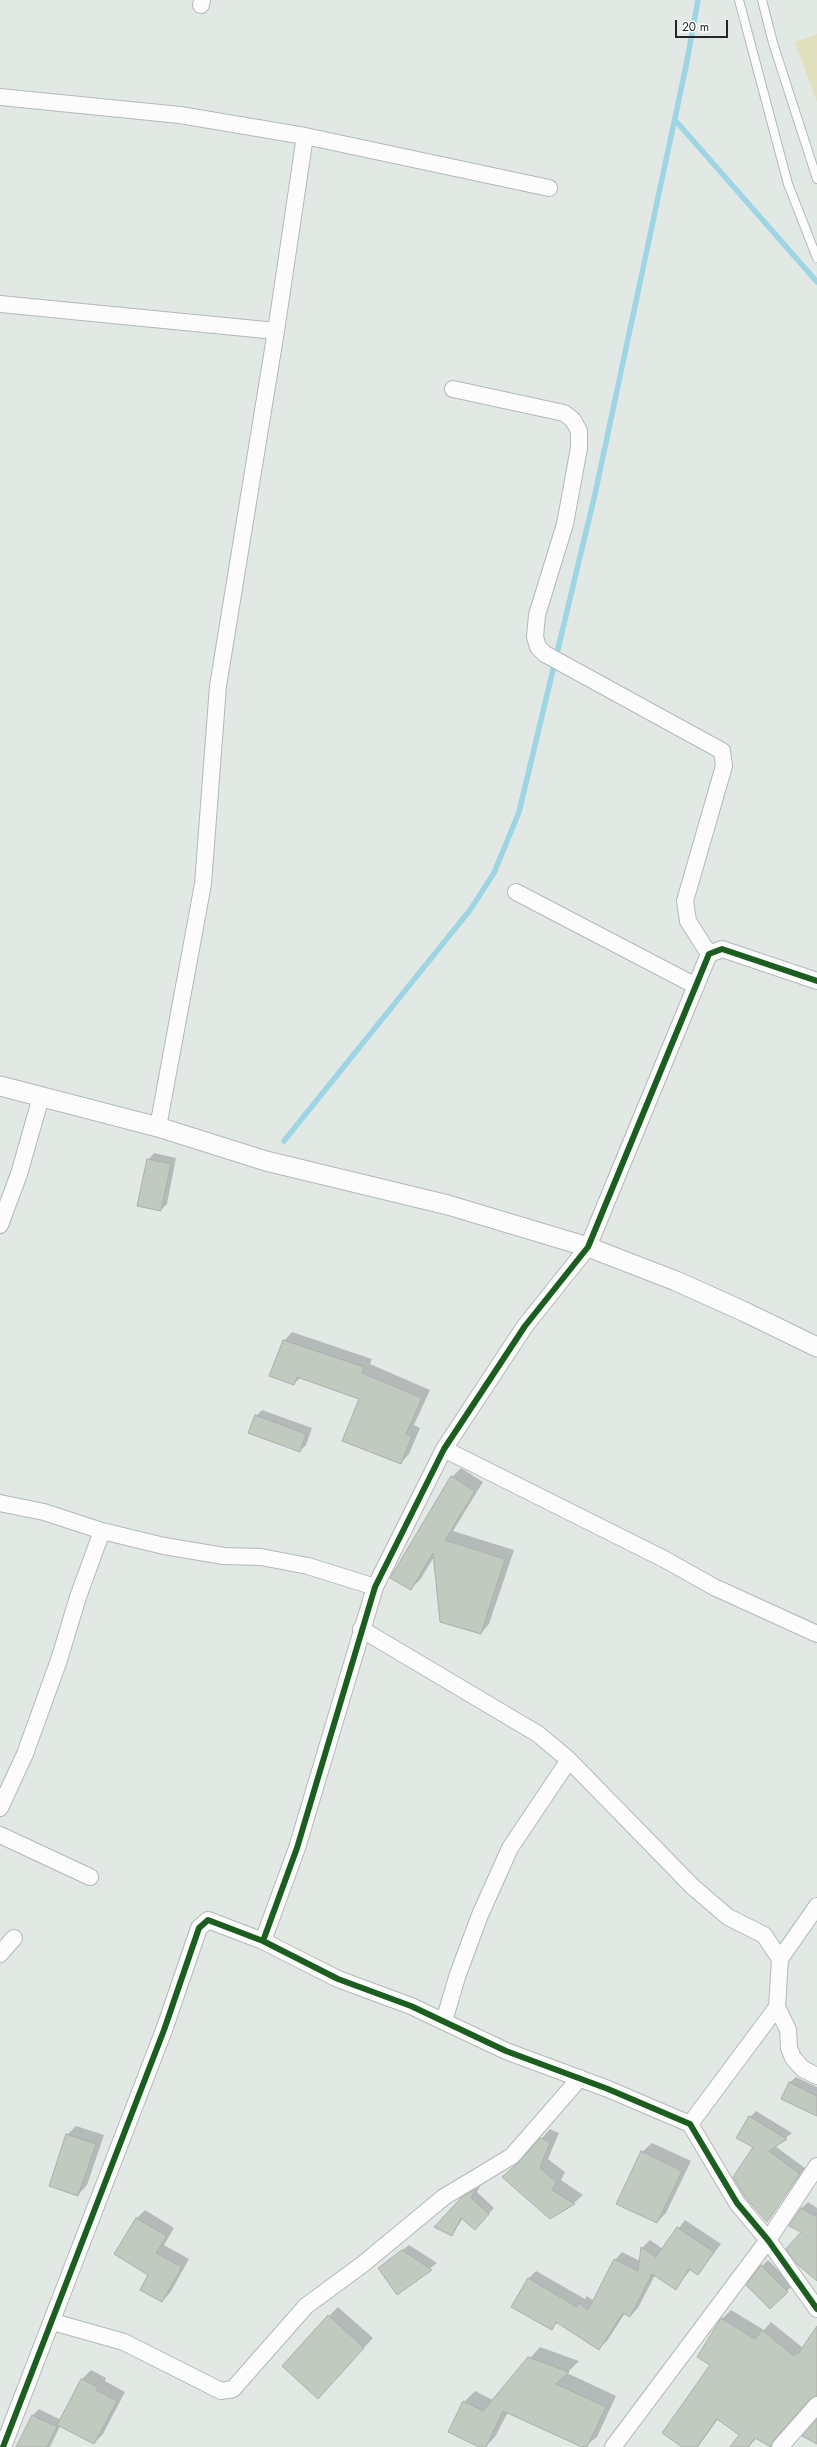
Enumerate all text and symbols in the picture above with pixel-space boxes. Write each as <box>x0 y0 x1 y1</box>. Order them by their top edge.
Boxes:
scale bar <box>677 12 730 38</box>
text: 20 m <box>682 18 709 36</box>

